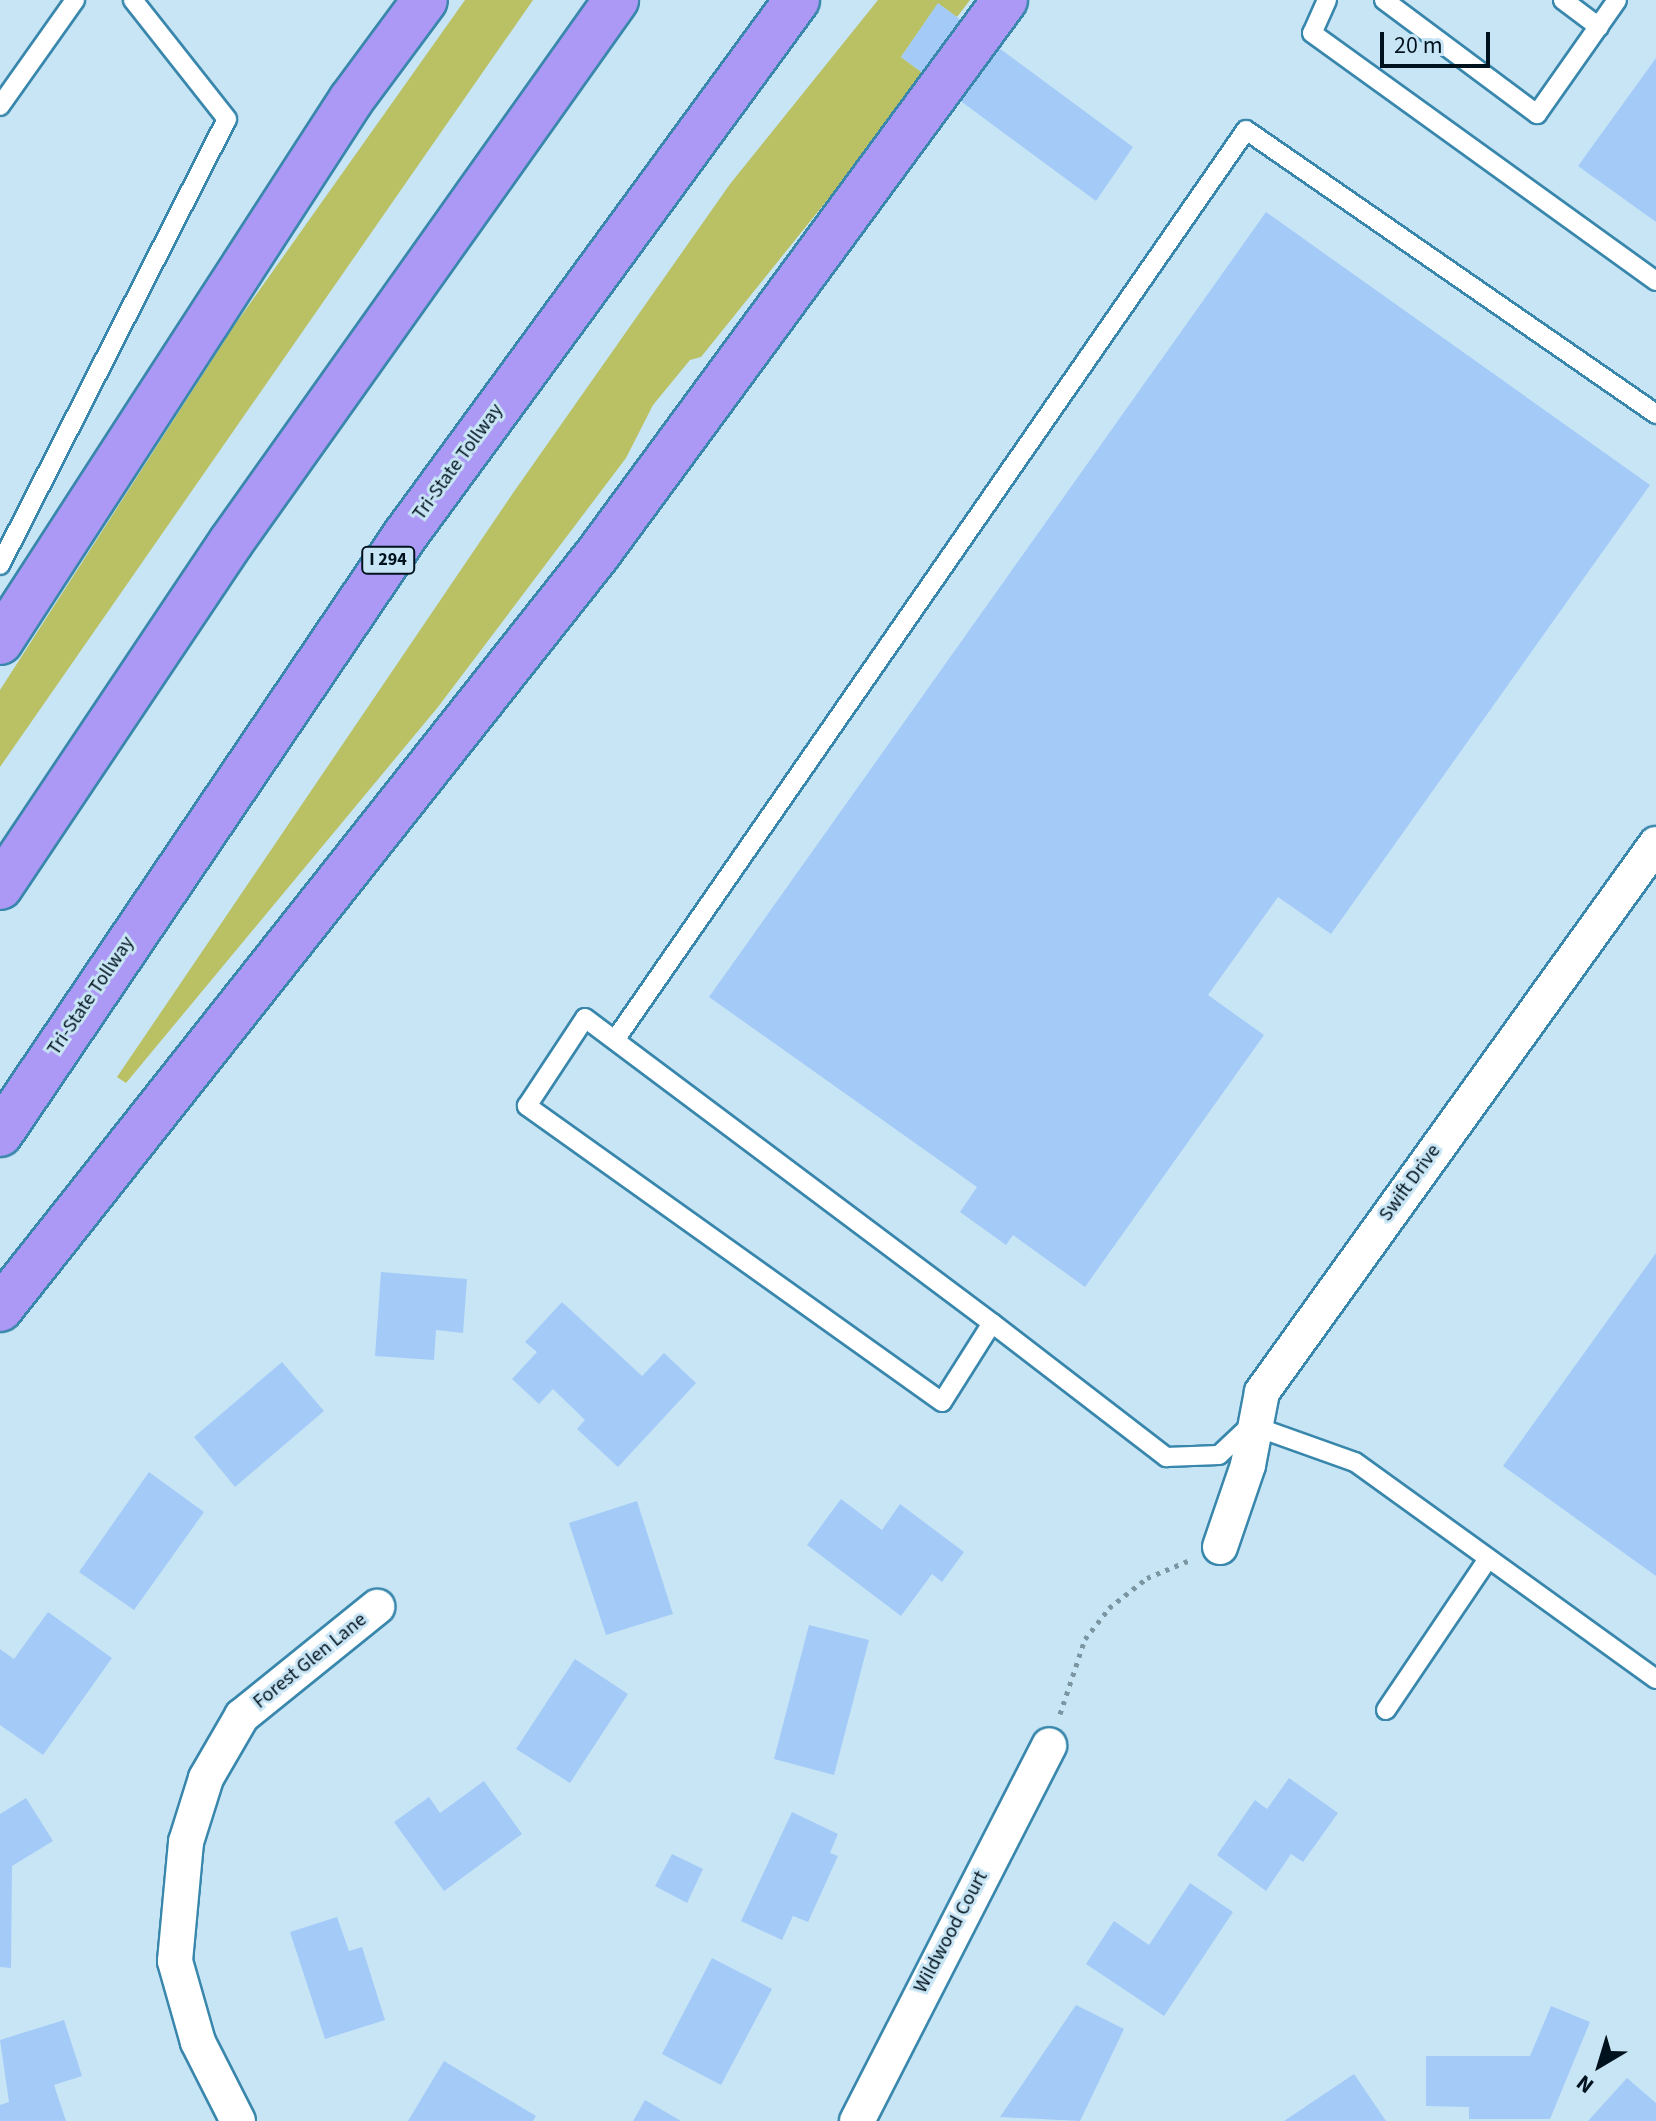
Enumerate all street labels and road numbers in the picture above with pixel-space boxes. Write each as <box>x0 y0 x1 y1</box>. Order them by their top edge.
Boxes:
street label: Tri-State Tollway <box>408 399 508 525</box>
road number: I 294 <box>360 546 416 574</box>
street label: Tri-State Tollway <box>42 932 140 1060</box>
street label: Swift Drive <box>1374 1140 1446 1226</box>
street label: Forest Glen Lane <box>249 1608 371 1714</box>
street label: Wildwood Court <box>909 1867 993 1997</box>

